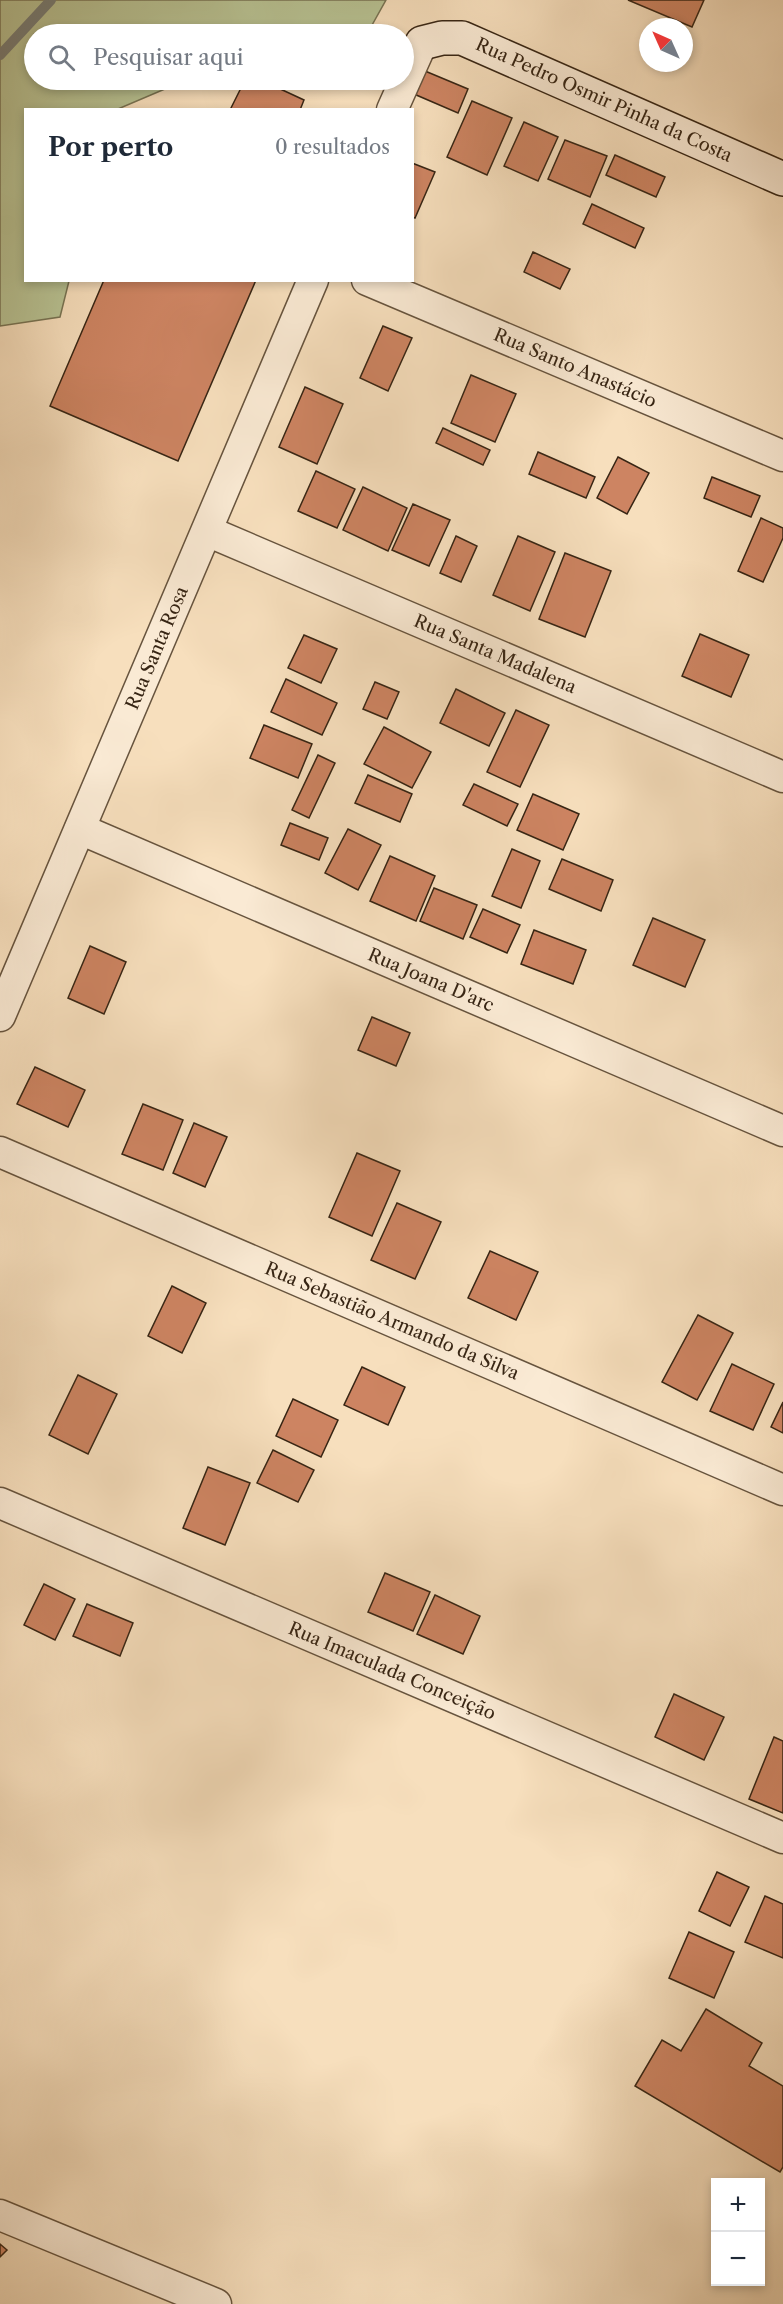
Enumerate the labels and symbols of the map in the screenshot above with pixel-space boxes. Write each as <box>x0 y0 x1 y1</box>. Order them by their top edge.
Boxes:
north arrow <box>639 18 693 72</box>
street label: Rua Pedro Osmir Pinha da Costa <box>472 33 736 167</box>
street label: Rua Santo Anastácio <box>490 324 660 412</box>
street label: Rua Santa Rosa <box>121 583 193 713</box>
street label: Rua Santa Madalena <box>410 610 580 698</box>
street label: Rua Joana D'arc <box>365 944 497 1016</box>
street label: Rua Sebastião Armando da Silva <box>262 1257 523 1385</box>
street label: Rua Imaculada Conceição <box>285 1617 499 1725</box>

